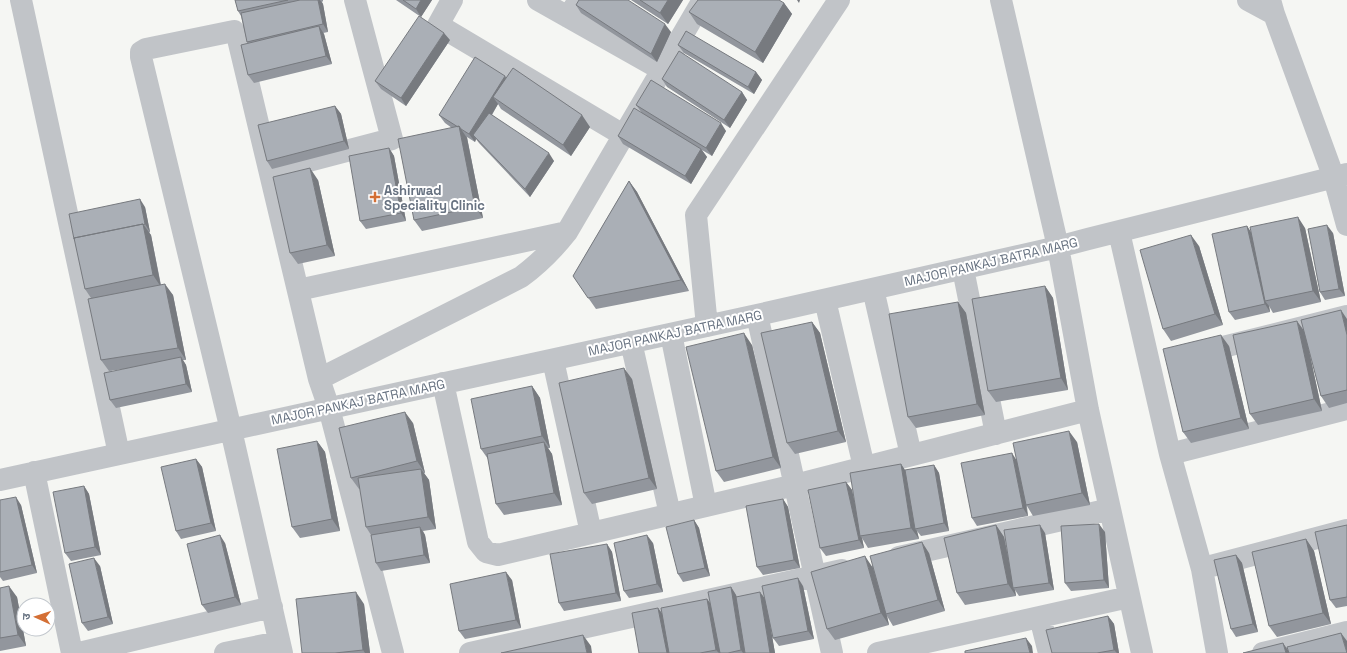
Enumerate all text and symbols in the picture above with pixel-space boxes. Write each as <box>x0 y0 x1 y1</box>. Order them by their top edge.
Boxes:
place label: Ashirwad Speciality Clinic <box>384 182 485 214</box>
marker: Ashirwad Speciality Clinic <box>369 191 381 203</box>
street label: MAJOR PANKAJ BATRA MARG <box>903 234 1079 290</box>
street label: MAJOR PANKAJ BATRA MARG <box>586 306 764 360</box>
street label: MAJOR PANKAJ BATRA MARG <box>269 375 447 429</box>
north arrow <box>16 597 56 637</box>
text: उ <box>19 612 33 620</box>

